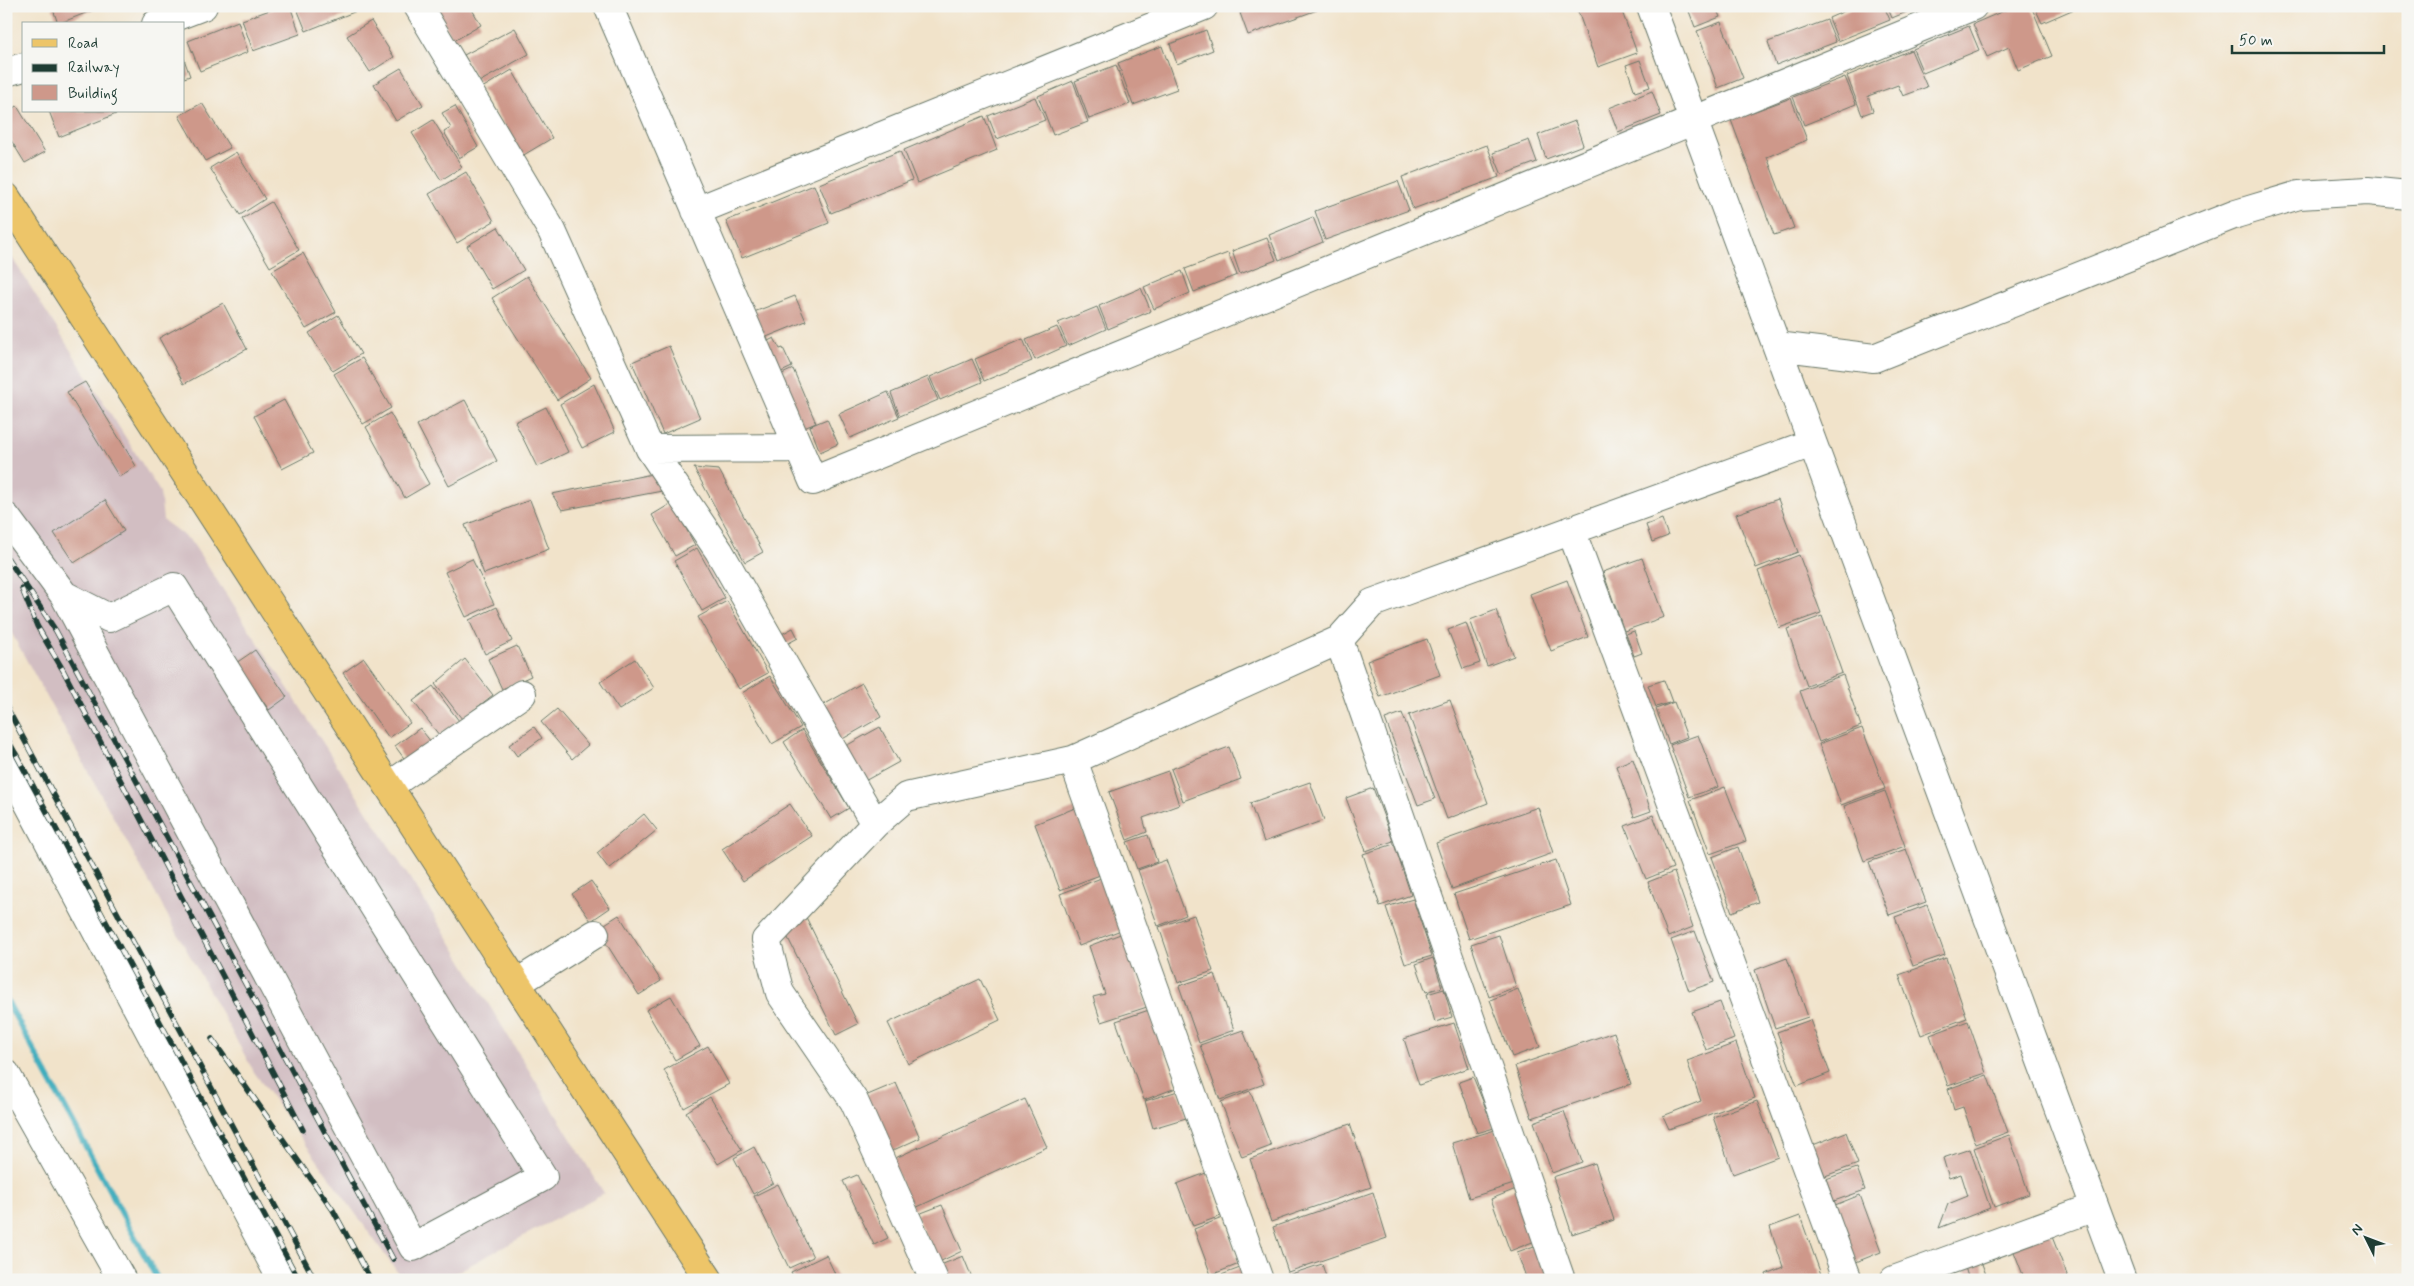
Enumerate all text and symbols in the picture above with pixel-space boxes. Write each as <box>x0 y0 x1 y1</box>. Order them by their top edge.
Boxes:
legend <box>22 22 185 112</box>
scale bar <box>2232 22 2384 54</box>
text: 50 m <box>2239 31 2273 51</box>
text: Road <box>68 34 98 54</box>
text: Railway <box>68 58 120 78</box>
text: Building <box>68 84 118 105</box>
north arrow <box>2342 1214 2392 1264</box>
text: N <box>2347 1220 2367 1239</box>

